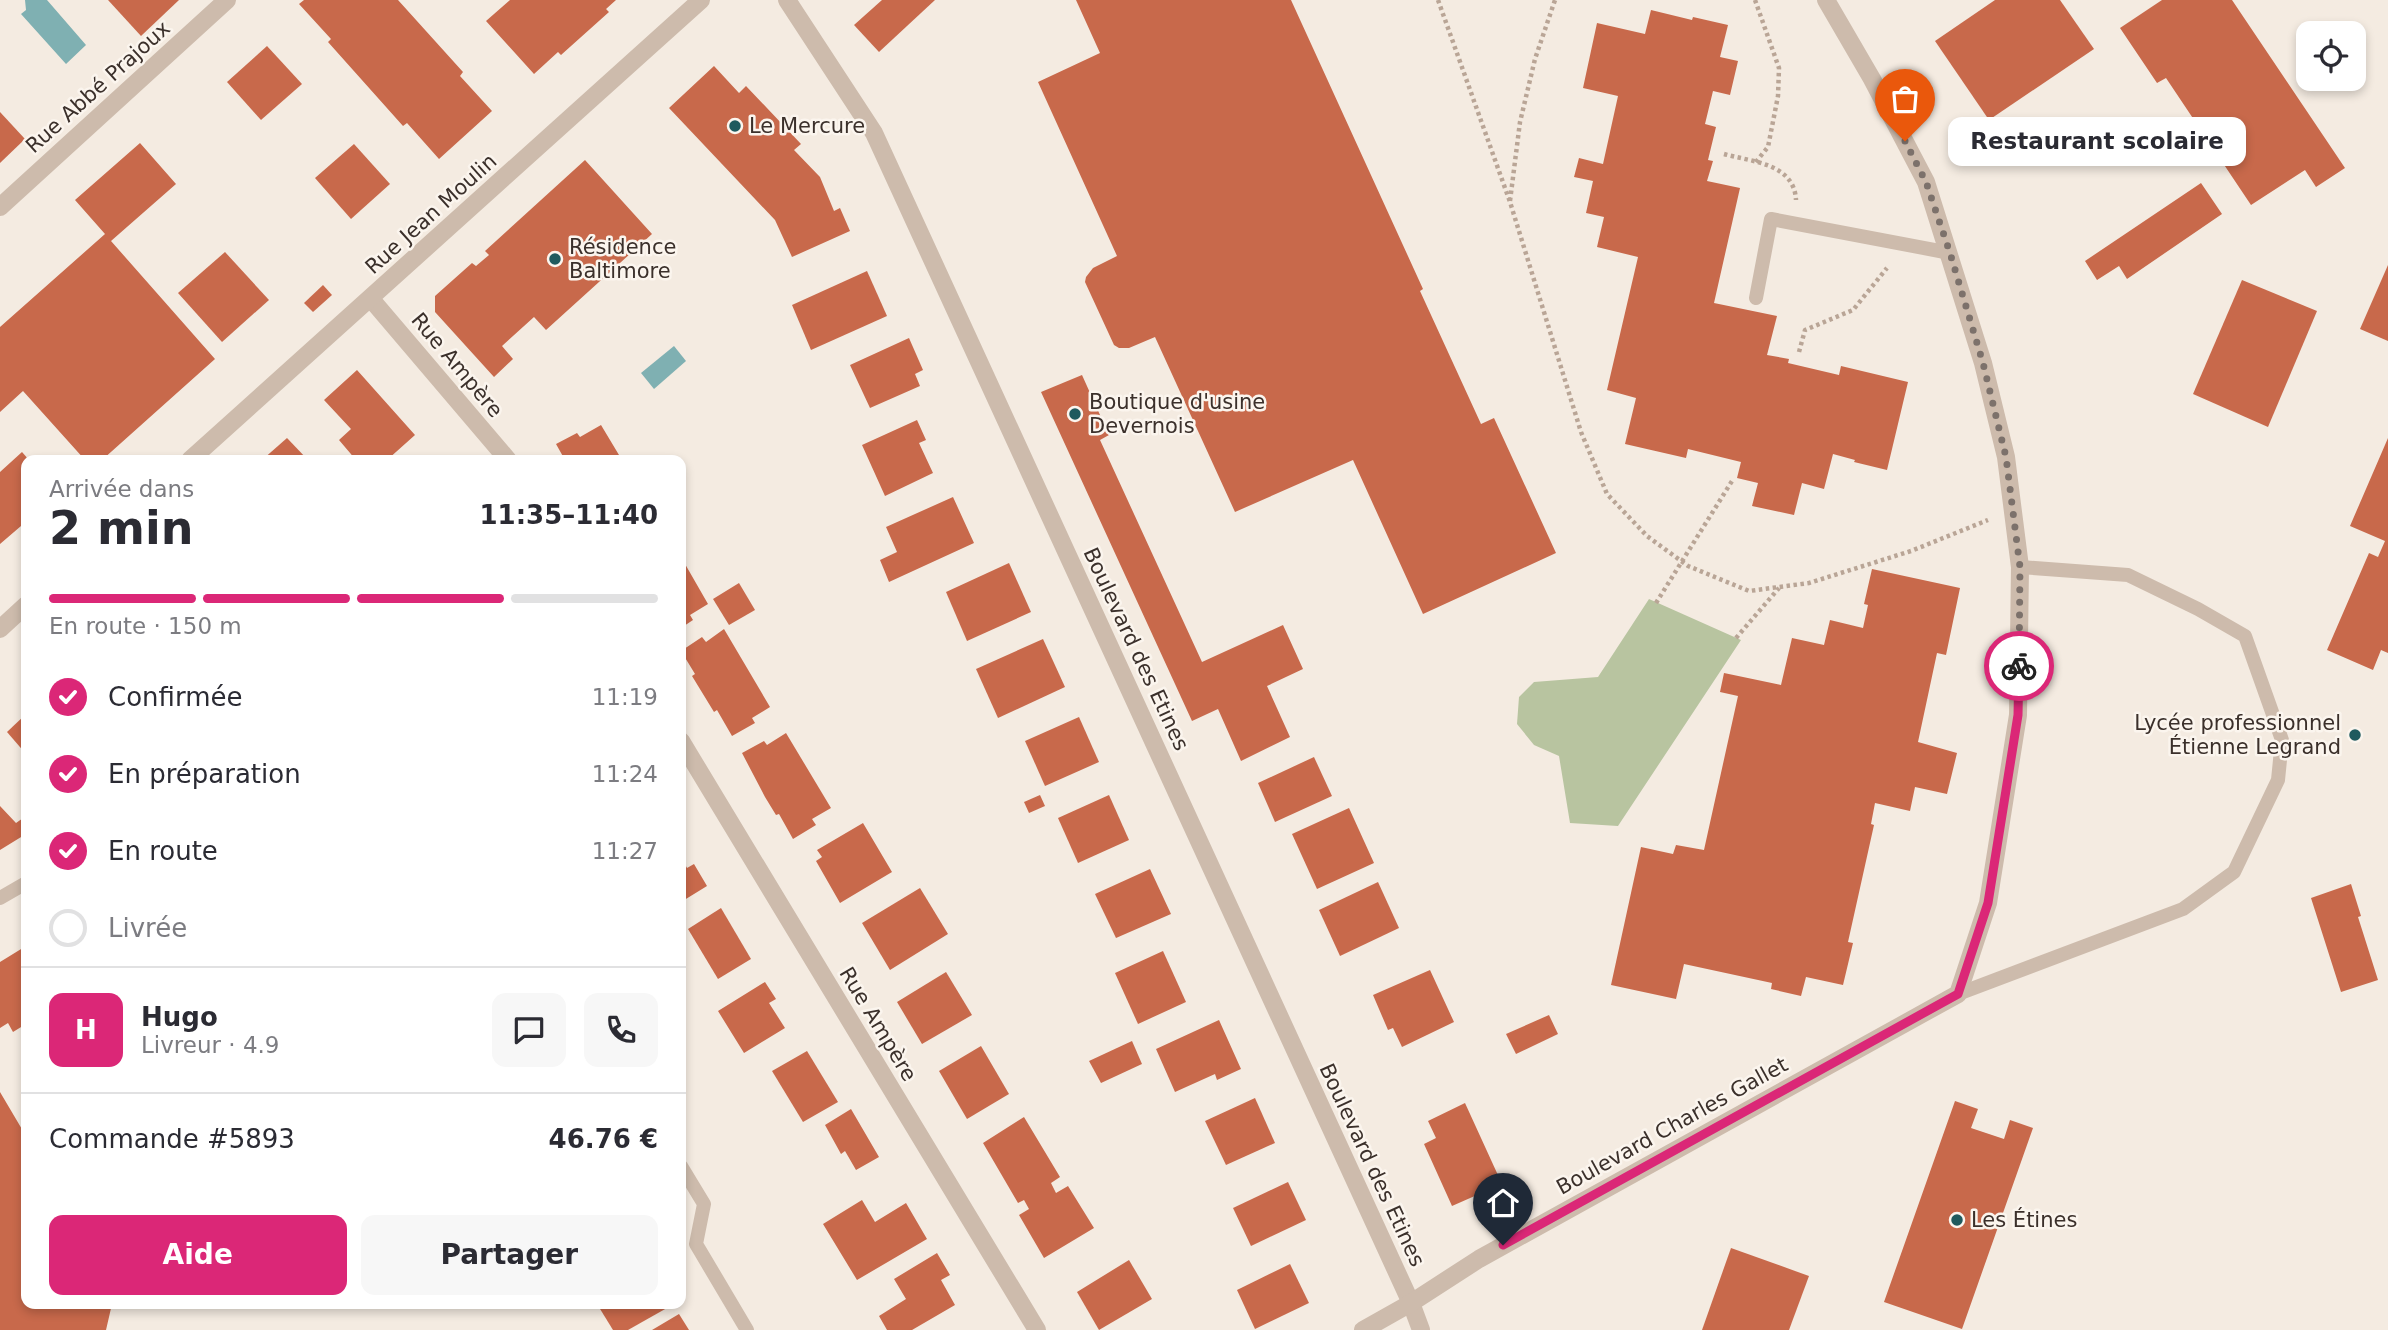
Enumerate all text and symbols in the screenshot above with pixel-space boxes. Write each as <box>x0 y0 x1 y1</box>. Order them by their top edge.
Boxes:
street label: Rue Abbé Prajoux <box>21 16 175 158</box>
map controls <box>2296 21 2366 91</box>
button: locate <box>2296 21 2366 91</box>
pin <box>1875 69 1935 141</box>
icon: bag <box>1886 80 1924 118</box>
place label: Le Mercure <box>749 114 865 138</box>
callout: Restaurant scolaire <box>1947 116 2244 166</box>
marker: Le Mercure <box>727 118 743 134</box>
text: Restaurant scolaire <box>1970 128 2224 154</box>
street label: Rue Jean Moulin <box>361 149 501 279</box>
place label: Résidence Baltimore <box>569 235 676 283</box>
marker: Résidence Baltimore <box>547 251 563 267</box>
street label: Rue Ampère <box>406 308 508 422</box>
place label: Boutique d'usine Devernois <box>1089 390 1265 438</box>
marker: Boutique d'usine Devernois <box>1067 406 1083 422</box>
text: Arrivée dans <box>49 476 194 502</box>
text: 11:35–11:40 <box>479 500 658 530</box>
text: 2 min <box>49 501 193 555</box>
street label: Boulevard des Etines <box>1078 544 1194 754</box>
text: En route · 150 m <box>49 613 242 639</box>
courier <box>1984 631 2054 701</box>
icon: bike <box>2000 647 2038 685</box>
icon: check <box>49 678 87 716</box>
text: Confirmée <box>108 682 242 712</box>
text: 11:19 <box>592 684 658 710</box>
place label: Lycée professionnel Étienne Legrand <box>2134 711 2341 759</box>
marker: Lycée professionnel Étienne Legrand <box>2347 727 2363 743</box>
icon: check <box>49 755 87 793</box>
text: En préparation <box>108 759 301 789</box>
text: 11:24 <box>592 761 658 787</box>
icon: check <box>49 832 87 870</box>
text: En route <box>108 836 218 866</box>
text: 11:27 <box>592 838 658 864</box>
text: Livrée <box>108 913 187 943</box>
street label: Rue Ampère <box>835 963 921 1085</box>
button: chat <box>492 993 566 1067</box>
button: phone <box>584 993 658 1067</box>
text: Hugo <box>141 1002 218 1032</box>
text: H <box>75 1015 97 1045</box>
text: Livreur · 4.9 <box>141 1032 279 1058</box>
street label: Boulevard Charles Gallet <box>1552 1052 1792 1200</box>
street label: Boulevard des Etines <box>1314 1060 1430 1270</box>
text: Commande #5893 <box>49 1124 295 1154</box>
text: 46.76 € <box>549 1124 658 1154</box>
pin <box>1473 1173 1533 1245</box>
icon: home <box>1484 1184 1522 1222</box>
place label: Les Étines <box>1971 1207 2077 1232</box>
marker: Les Étines <box>1949 1212 1965 1228</box>
button: Aide <box>49 1215 347 1295</box>
button: Partager <box>361 1215 658 1295</box>

